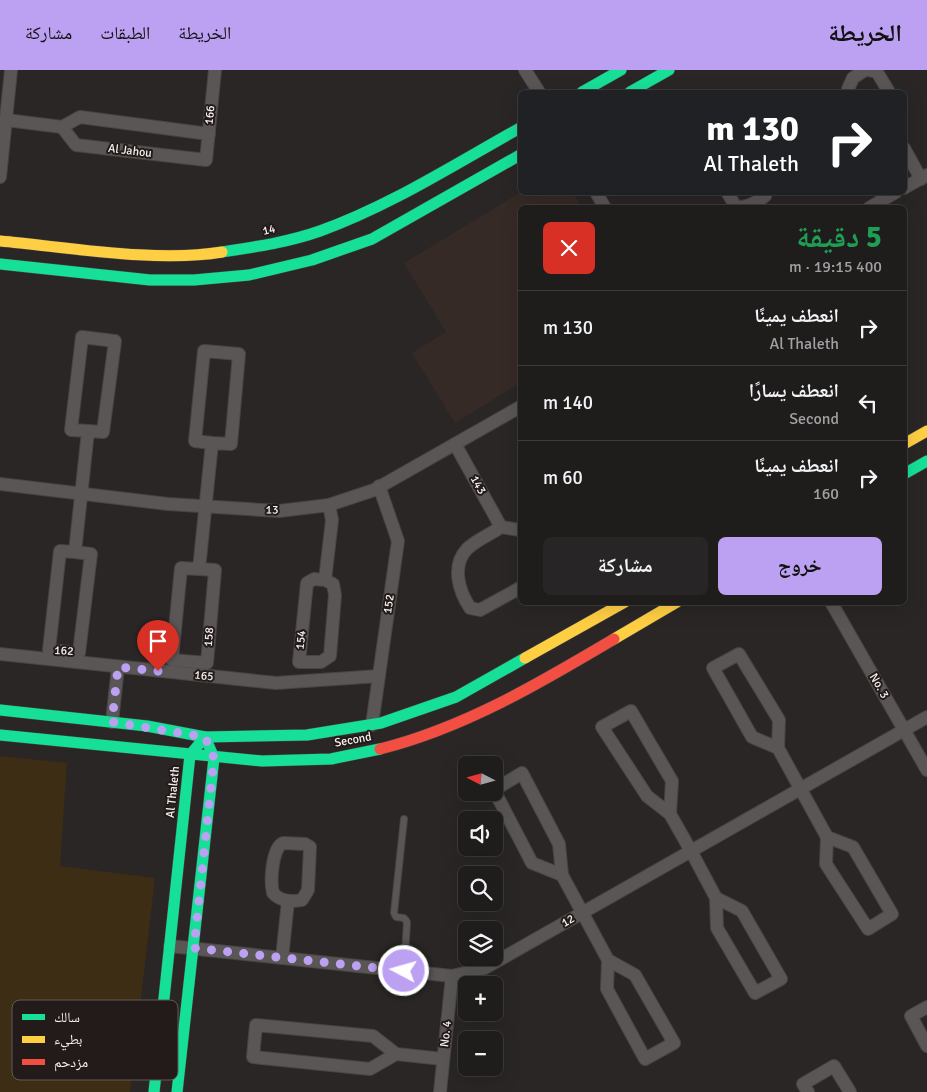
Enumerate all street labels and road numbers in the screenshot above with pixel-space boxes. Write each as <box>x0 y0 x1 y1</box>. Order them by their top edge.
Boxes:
street label: 166 <box>202 105 218 125</box>
street label: Al Jahou <box>107 141 153 161</box>
street label: 14 <box>261 221 278 239</box>
street label: 143 <box>467 473 489 497</box>
street label: 13 <box>265 502 279 518</box>
street label: 152 <box>380 593 398 615</box>
street label: 158 <box>201 627 217 647</box>
street label: 154 <box>293 629 310 650</box>
street label: 162 <box>54 643 74 659</box>
street label: 165 <box>194 668 214 684</box>
street label: No. 3 <box>866 671 892 701</box>
street label: Second <box>333 729 373 751</box>
street label: Al Thaleth <box>163 765 183 819</box>
street label: 12 <box>559 911 577 931</box>
street label: No. 4 <box>437 1020 455 1048</box>

